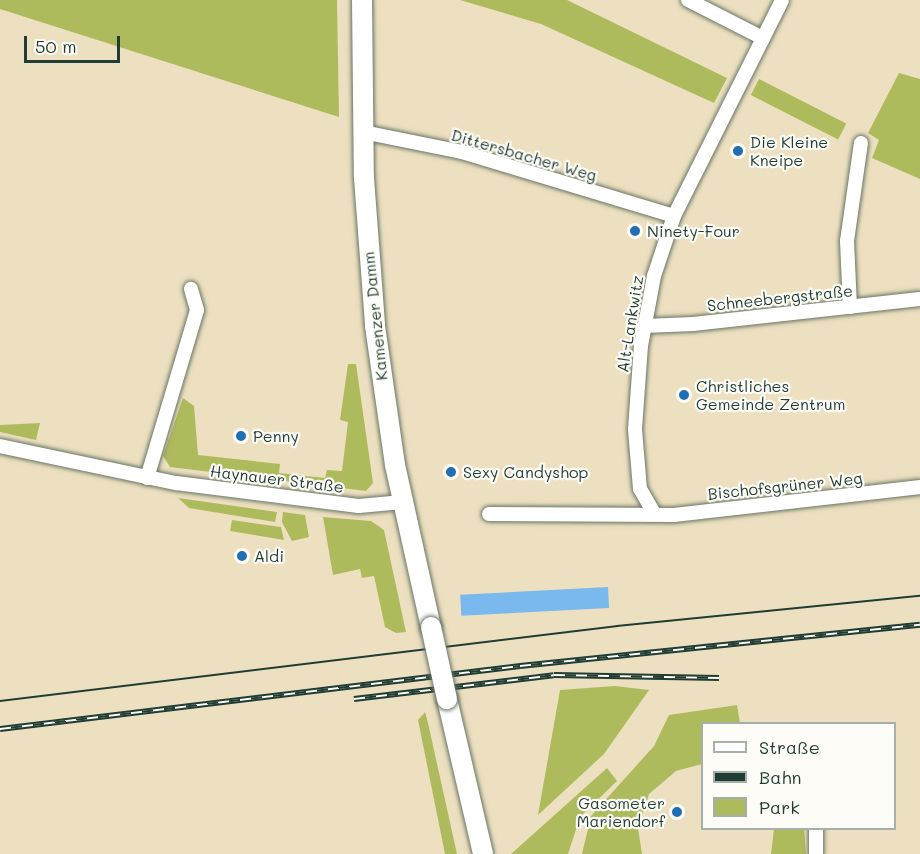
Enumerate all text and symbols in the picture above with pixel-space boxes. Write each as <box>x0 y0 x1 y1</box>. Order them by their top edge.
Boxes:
scale bar <box>27 24 123 62</box>
text: 50 m <box>35 34 77 58</box>
street label: Dittersbacher Weg <box>449 125 599 185</box>
place label: Die Kleine Kneipe <box>750 132 828 170</box>
marker: Die Kleine Kneipe <box>731 144 745 158</box>
place label: Ninety-Four <box>647 221 740 241</box>
marker: Ninety-Four <box>628 224 642 238</box>
street label: Kamenzer Damm <box>359 251 391 381</box>
street label: Alt-Lankwitz <box>613 274 647 374</box>
street label: Schneebergstraße <box>706 281 854 315</box>
place label: Christliches Gemeinde Zentrum <box>696 376 845 414</box>
marker: Christliches Gemeinde Zentrum <box>677 388 691 402</box>
place label: Penny <box>253 426 299 446</box>
marker: Penny <box>234 429 248 443</box>
street label: Haynauer Straße <box>209 461 345 497</box>
place label: Sexy Candyshop <box>463 462 588 482</box>
marker: Sexy Candyshop <box>444 465 458 479</box>
street label: Bischofsgrüner Weg <box>707 468 863 504</box>
place label: Aldi <box>254 546 284 566</box>
marker: Aldi <box>235 549 249 563</box>
legend <box>701 722 896 830</box>
text: Straße <box>759 735 820 759</box>
text: Bahn <box>759 765 802 789</box>
place label: Gasometer Mariendorf <box>577 793 665 831</box>
text: Park <box>759 795 800 819</box>
marker: Gasometer Mariendorf <box>670 805 684 819</box>

